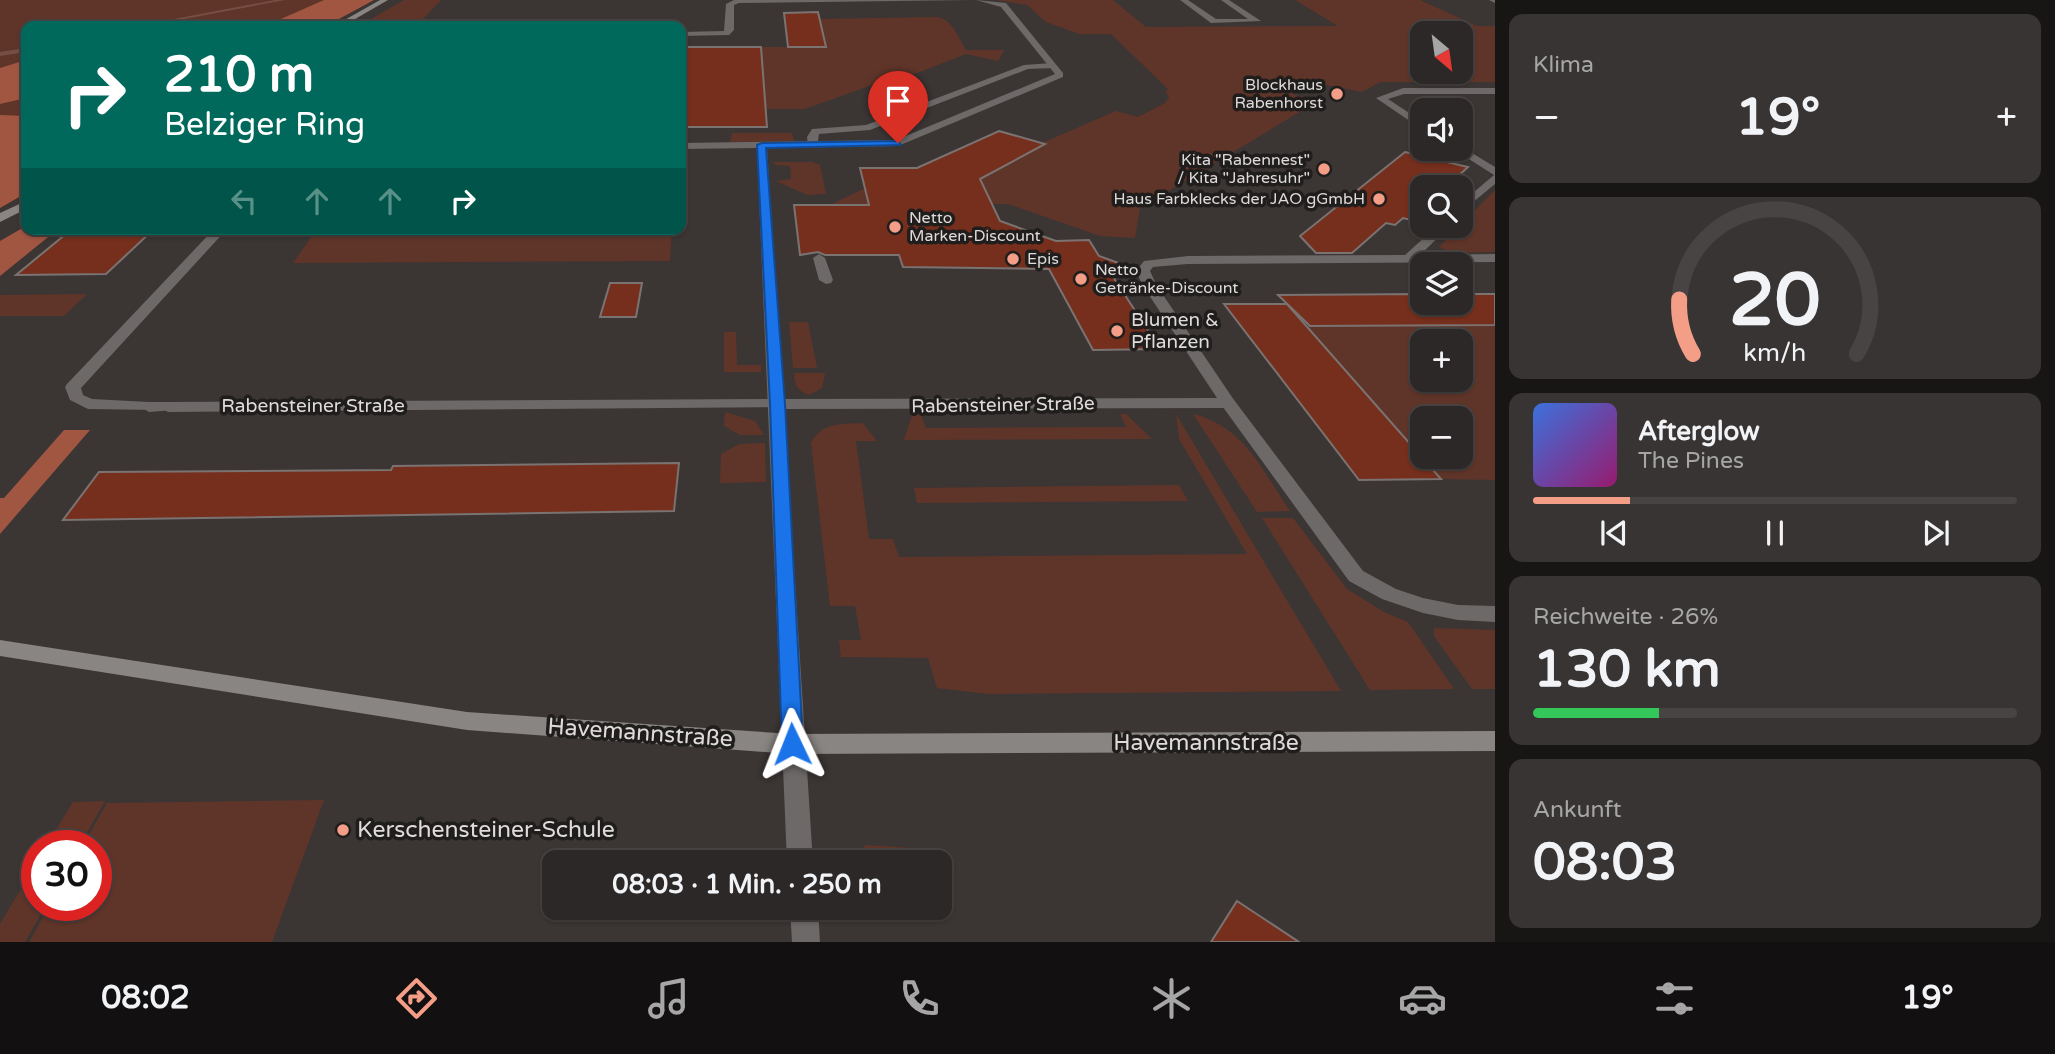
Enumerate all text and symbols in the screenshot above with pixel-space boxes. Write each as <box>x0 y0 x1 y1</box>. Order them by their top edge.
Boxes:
north arrow <box>1410 21 1474 84</box>
map controls <box>1410 21 1473 469</box>
text: 210 m <box>164 46 314 105</box>
icon: right <box>49 49 140 140</box>
text: Klima <box>1533 51 1594 79</box>
pin <box>868 71 928 143</box>
place label: Blockhaus Rabenhorst <box>1234 75 1323 113</box>
icon: arrive <box>879 82 917 120</box>
marker: Blockhaus Rabenhorst <box>1329 86 1345 102</box>
text: 19° <box>1735 86 1820 149</box>
text: − <box>1533 95 1560 141</box>
text: + <box>1996 95 2017 141</box>
button: sound <box>1410 98 1473 161</box>
text: Belziger Ring <box>164 106 365 144</box>
place label: Kita "Rabennest" / Kita "Jahresuhr" <box>1177 150 1310 188</box>
marker: Kita "Rabennest" / Kita "Jahresuhr" <box>1316 161 1332 177</box>
button: search <box>1410 175 1473 238</box>
icon: left <box>225 182 263 220</box>
icon: ahead <box>298 182 336 220</box>
icon: ahead <box>371 182 409 220</box>
icon: right <box>444 182 482 220</box>
place label: Haus Farbklecks der JAO gGmbH <box>1113 189 1365 209</box>
marker: Haus Farbklecks der JAO gGmbH <box>1371 191 1387 207</box>
place label: Netto Marken-Discount <box>909 208 1041 246</box>
marker: Netto Marken-Discount <box>887 219 903 235</box>
place label: Epis <box>1027 249 1059 269</box>
marker: Epis <box>1005 251 1021 267</box>
button: layers <box>1410 252 1473 315</box>
text: 20 <box>1729 257 1821 345</box>
place label: Netto Getränke-Discount <box>1095 260 1238 298</box>
marker: Netto Getränke-Discount <box>1073 271 1089 287</box>
place label: Blumen & Pflanzen <box>1131 309 1219 353</box>
marker: Blumen & Pflanzen <box>1109 323 1125 339</box>
button: + <box>1410 329 1473 392</box>
text: km/h <box>1744 338 1806 368</box>
street label: Rabensteiner Straße <box>911 392 1095 418</box>
street label: Rabensteiner Straße <box>221 395 405 417</box>
button: − <box>1410 406 1473 469</box>
text: Afterglow <box>1638 416 1760 447</box>
text: The Pines <box>1638 447 1744 475</box>
icon: previous <box>1595 514 1633 552</box>
icon: pause <box>1756 514 1794 552</box>
icon: next <box>1917 514 1955 552</box>
text: Reichweite · 26% <box>1533 603 1718 631</box>
text: 130 km <box>1533 638 1721 701</box>
position arrow <box>755 707 829 781</box>
street label: Havemannstraße <box>546 713 734 753</box>
street label: Havemannstraße <box>1113 729 1299 757</box>
text: Ankunft <box>1533 796 1622 824</box>
place label: Kerschensteiner-Schule <box>357 816 615 844</box>
marker: Kerschensteiner-Schule <box>335 822 351 838</box>
speed limit sign: 30 <box>21 830 112 921</box>
text: 08:03 <box>1533 831 1677 894</box>
text: 08:03 · 1 Min. · 250 m <box>612 869 882 900</box>
icon: directions <box>392 974 441 1023</box>
icon: music <box>644 974 693 1023</box>
icon: phone <box>895 974 944 1023</box>
icon: climate <box>1147 974 1196 1023</box>
icon: car <box>1398 974 1447 1023</box>
icon: filters <box>1650 974 1699 1023</box>
text: 08:02 <box>101 979 190 1017</box>
text: 19° <box>1901 979 1954 1017</box>

